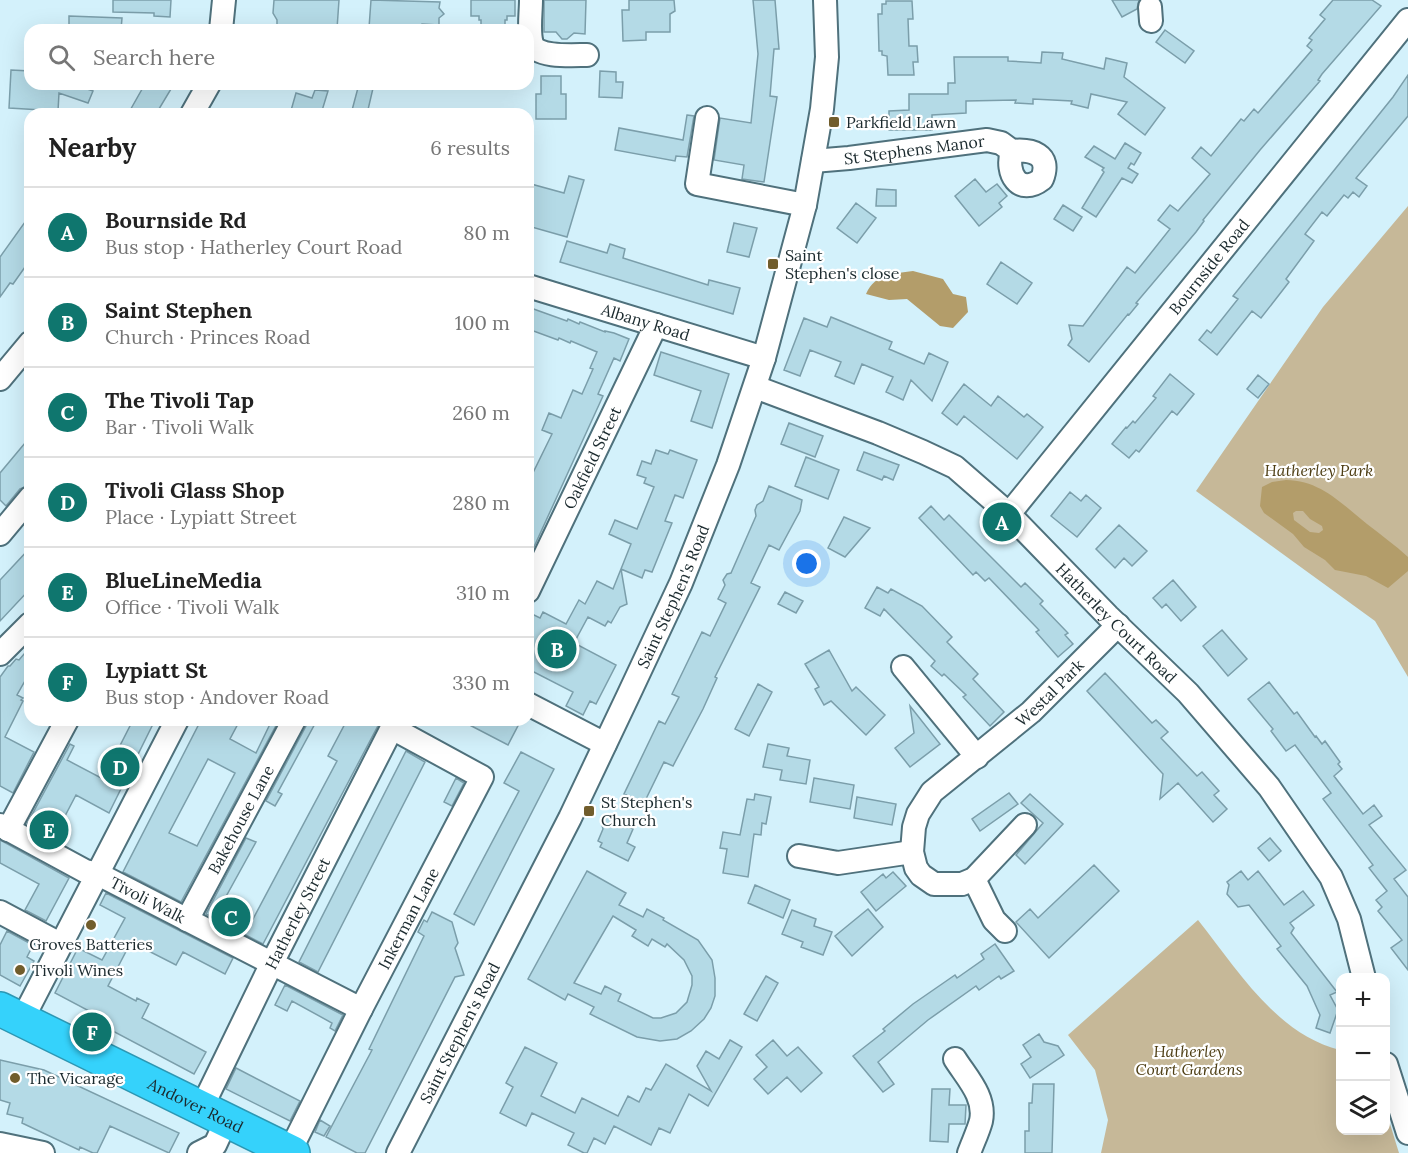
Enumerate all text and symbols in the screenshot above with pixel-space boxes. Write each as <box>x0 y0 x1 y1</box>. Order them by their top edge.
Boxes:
search box <box>24 24 534 90</box>
icon: search <box>45 41 78 74</box>
text: Search here <box>93 43 215 71</box>
place label: Parkfield Lawn <box>846 112 956 132</box>
marker: Parkfield Lawn <box>827 115 841 129</box>
street label: St Stephens Manor <box>843 130 986 168</box>
text: Nearby <box>48 131 136 164</box>
text: 6 results <box>430 135 510 160</box>
text: Bournside Rd <box>105 206 247 234</box>
street label: Bournside Road <box>1164 214 1254 318</box>
text: A <box>61 220 74 245</box>
text: 80 m <box>463 220 510 245</box>
text: Bus stop · Hatherley Court Road <box>105 234 403 259</box>
place label: Saint Stephen's close <box>785 245 900 283</box>
marker: Saint Stephen's close <box>766 257 780 271</box>
text: Saint Stephen <box>105 296 252 324</box>
street label: Albany Road <box>598 299 693 345</box>
text: B <box>61 310 74 335</box>
text: 100 m <box>455 310 510 335</box>
text: Church · Princes Road <box>105 324 310 349</box>
text: The Tivoli Tap <box>105 386 254 414</box>
text: C <box>61 400 74 425</box>
text: 260 m <box>452 400 510 425</box>
street label: Oakfield Street <box>559 402 626 512</box>
text: Bar · Tivoli Walk <box>105 414 254 439</box>
park label: Hatherley Park <box>1265 460 1373 480</box>
text: Tivoli Glass Shop <box>105 476 284 504</box>
text: D <box>60 490 75 515</box>
text: 280 m <box>452 490 510 515</box>
pin: A <box>982 500 1022 544</box>
text: Place · Lypiatt Street <box>105 504 297 529</box>
street label: Saint Stephen's Road <box>632 521 713 672</box>
your location <box>792 549 821 578</box>
street label: Hatherley Court Road <box>1052 559 1181 687</box>
text: BlueLineMedia <box>105 566 262 594</box>
text: E <box>61 580 74 605</box>
text: 310 m <box>456 580 510 605</box>
text: Office · Tivoli Walk <box>105 594 279 619</box>
pin: B <box>538 626 576 672</box>
street label: Westal Park <box>1011 655 1088 731</box>
text: Lypiatt St <box>105 656 207 684</box>
text: F <box>62 670 73 695</box>
text: 330 m <box>452 670 510 695</box>
text: Bus stop · Andover Road <box>105 684 329 709</box>
pin: D <box>100 744 140 789</box>
street label: Bakehouse Lane <box>204 761 278 877</box>
place label: St Stephen's Church <box>601 792 692 830</box>
marker: St Stephen's Church <box>582 804 596 818</box>
pin: E <box>29 808 68 852</box>
street label: Hatherley Street <box>261 853 335 973</box>
street label: Inkerman Lane <box>374 864 443 973</box>
street label: Tivoli Walk <box>107 872 189 927</box>
pin: C <box>212 894 250 940</box>
marker: Groves Batteries <box>84 918 98 932</box>
place label: Groves Batteries <box>29 934 153 954</box>
street label: Saint Stephen's Road <box>415 959 504 1107</box>
place label: Tivoli Wines <box>32 960 123 980</box>
marker: Tivoli Wines <box>13 963 27 977</box>
map controls <box>1336 973 1390 1135</box>
button: + <box>1336 973 1390 1027</box>
pin: F <box>72 1010 112 1054</box>
button: − <box>1336 1027 1390 1081</box>
park label: Hatherley Court Gardens <box>1135 1041 1243 1079</box>
place label: The Vicarage <box>27 1068 124 1088</box>
marker: The Vicarage <box>8 1071 22 1085</box>
street label: Andover Road <box>144 1073 247 1137</box>
button: layers <box>1336 1081 1390 1135</box>

